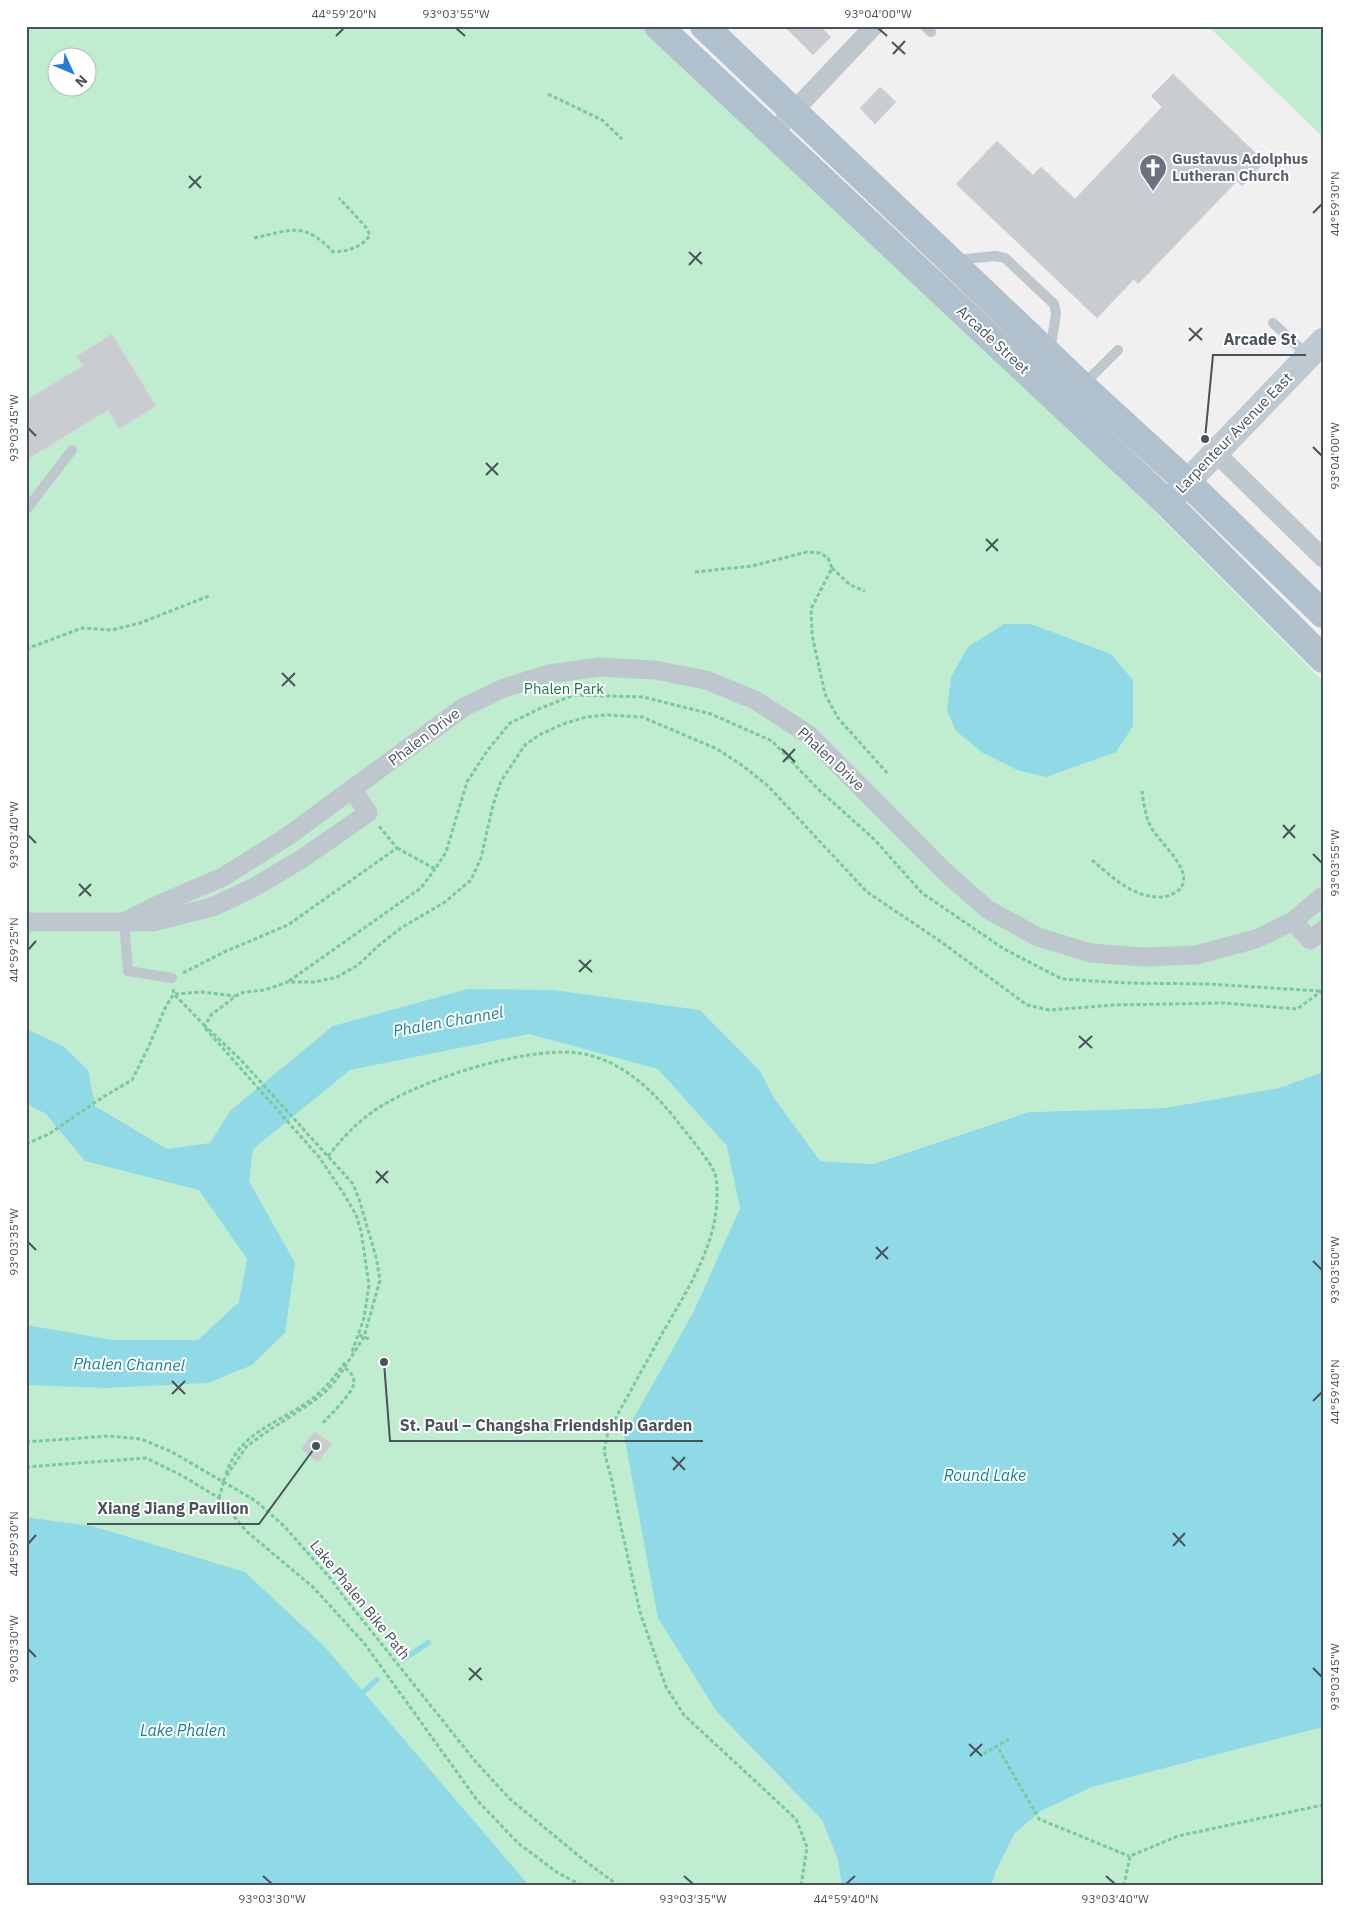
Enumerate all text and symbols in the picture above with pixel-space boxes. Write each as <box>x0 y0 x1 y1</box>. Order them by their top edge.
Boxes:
text: 44°59'20"N <box>311 6 377 21</box>
text: 93°03'55"W <box>422 6 490 21</box>
text: 93°04'00"W <box>844 6 912 21</box>
north arrow <box>48 48 98 98</box>
text: N <box>71 71 91 91</box>
place label: Gustavus Adolphus Lutheran Church <box>1172 149 1309 185</box>
church icon: Gustavus Adolphus Lutheran Church <box>1138 153 1168 192</box>
text: 44°59'30"N <box>1327 171 1342 237</box>
street label: Arcade Street <box>953 301 1034 378</box>
callout: Arcade St <box>1213 324 1306 355</box>
text: Arcade St <box>1223 329 1297 349</box>
street label: Larpenteur Avenue East <box>1171 368 1296 497</box>
text: 93°03'45"W <box>6 394 21 462</box>
text: 93°04'00"W <box>1327 422 1342 490</box>
park label: Phalen Park <box>524 679 604 698</box>
street label: Phalen Drive <box>384 703 463 770</box>
street label: Phalen Drive <box>794 723 869 795</box>
text: 93°03'40"W <box>6 801 21 869</box>
text: 93°03'55"W <box>1327 829 1342 897</box>
text: 44°59'25"N <box>6 917 21 983</box>
water label: Phalen Channel <box>391 1001 505 1041</box>
text: 93°03'35"W <box>6 1208 21 1276</box>
text: 93°03'50"W <box>1327 1236 1342 1304</box>
water label: Phalen Channel <box>73 1353 186 1375</box>
text: 44°59'40"N <box>1327 1359 1342 1425</box>
callout: St. Paul – Changsha Friendship Garden <box>390 1410 703 1441</box>
text: St. Paul – Changsha Friendship Garden <box>400 1415 692 1435</box>
water label: Round Lake <box>944 1465 1026 1485</box>
callout: Xiang Jiang Pavilion <box>87 1493 259 1524</box>
text: Xiang Jiang Pavilion <box>97 1498 249 1518</box>
text: 44°59'30"N <box>6 1511 21 1577</box>
street label: Lake Phalen Bike Path <box>306 1536 415 1663</box>
text: 93°03'30"W <box>6 1615 21 1683</box>
text: 93°03'45"W <box>1327 1643 1342 1711</box>
water label: Lake Phalen <box>140 1720 226 1740</box>
text: 93°03'30"W <box>238 1891 306 1906</box>
text: 93°03'35"W <box>659 1891 727 1906</box>
text: 44°59'40"N <box>813 1891 879 1906</box>
text: 93°03'40"W <box>1081 1891 1149 1906</box>

